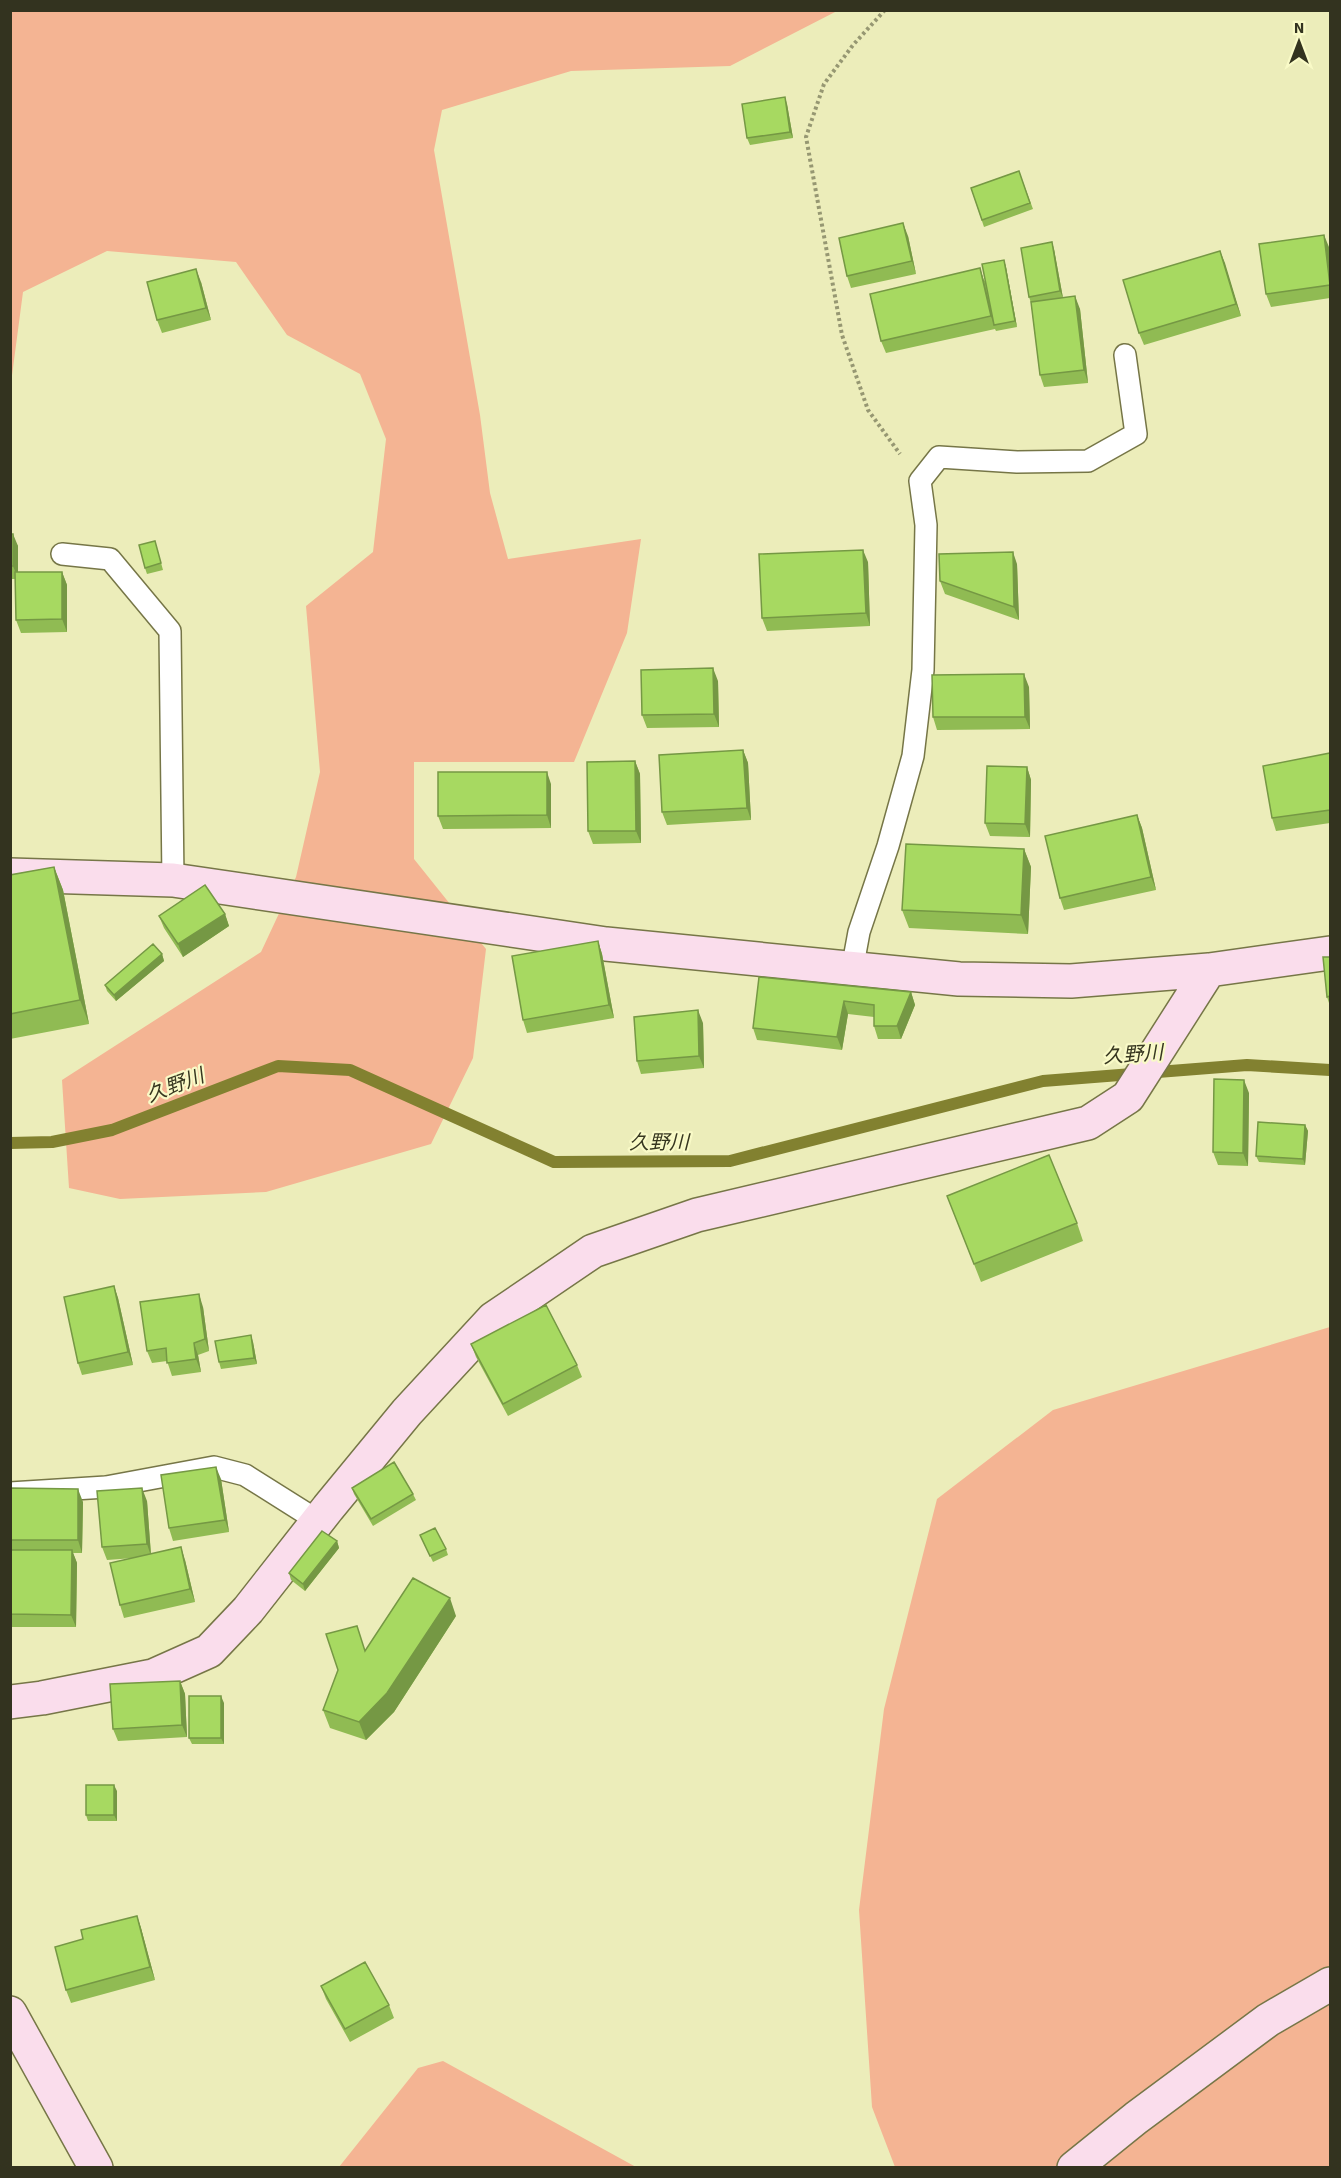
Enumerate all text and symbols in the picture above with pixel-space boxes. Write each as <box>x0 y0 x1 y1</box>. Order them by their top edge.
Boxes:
north arrow <box>1269 12 1329 72</box>
text: N <box>1294 17 1304 39</box>
water label: 久野川 <box>1102 1039 1166 1071</box>
water label: 久野川 <box>142 1061 210 1110</box>
water label: 久野川 <box>629 1129 691 1157</box>

